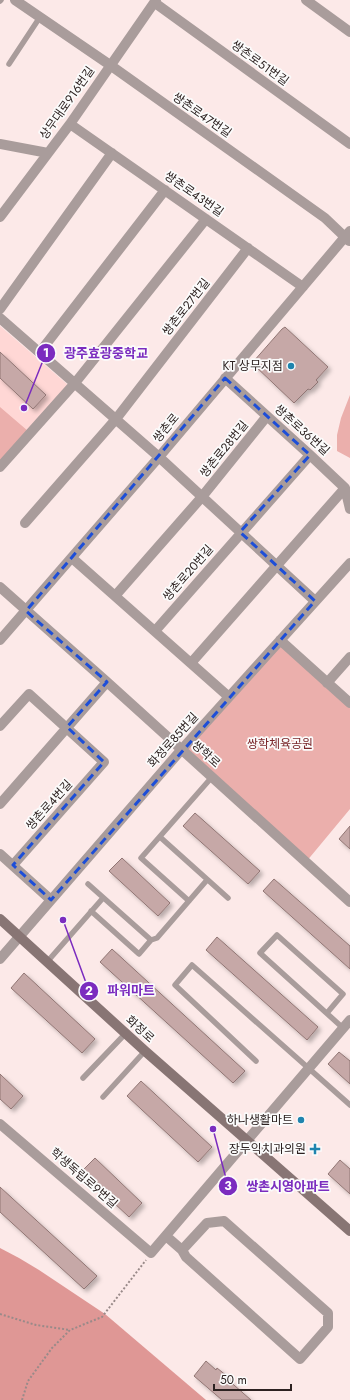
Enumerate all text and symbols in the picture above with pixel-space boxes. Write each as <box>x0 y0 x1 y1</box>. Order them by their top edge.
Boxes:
street label: 쌍촌로51번길 <box>227 36 293 90</box>
street label: 상무대로916번길 <box>35 63 99 143</box>
street label: 쌍촌로47번길 <box>169 88 235 142</box>
street label: 쌍촌로43번길 <box>161 167 227 221</box>
street label: 쌍촌로27번길 <box>158 275 214 339</box>
callout: 광주효광중학교 <box>36 341 156 366</box>
text: 1 <box>43 344 49 362</box>
text: 광주효광중학교 <box>64 344 148 363</box>
place label: KT 상무지점 <box>223 357 283 375</box>
marker: KT 상무지점 <box>286 361 296 371</box>
street label: 쌍촌로36번길 <box>270 400 334 460</box>
street label: 쌍촌로 <box>148 410 184 446</box>
street label: 쌍촌로28번길 <box>195 417 253 481</box>
street label: 쌍촌로20번길 <box>158 541 218 605</box>
street label: 화정로85번길 <box>143 709 203 771</box>
park label: 쌍학체육공원 <box>247 735 313 753</box>
street label: 쌍학로 <box>188 736 224 772</box>
street label: 쌍촌로4번길 <box>22 776 76 834</box>
callout: 파워마트 <box>79 978 163 1003</box>
text: 파워마트 <box>107 981 155 1000</box>
text: 2 <box>85 982 93 1000</box>
street label: 화정로 <box>122 1011 158 1047</box>
place label: 하나생활마트 <box>227 1111 293 1129</box>
marker: 하나생활마트 <box>296 1115 306 1125</box>
place label: 장두익치과의원 <box>229 1140 306 1158</box>
marker: 장두익치과의원 <box>309 1143 321 1155</box>
street label: 학생독립로9번길 <box>46 1144 122 1212</box>
callout: 쌍촌시영아파트 <box>218 1174 338 1199</box>
text: 3 <box>224 1177 232 1195</box>
text: 쌍촌시영아파트 <box>246 1177 330 1196</box>
scale bar <box>214 1366 291 1392</box>
text: 50 m <box>220 1371 247 1389</box>

